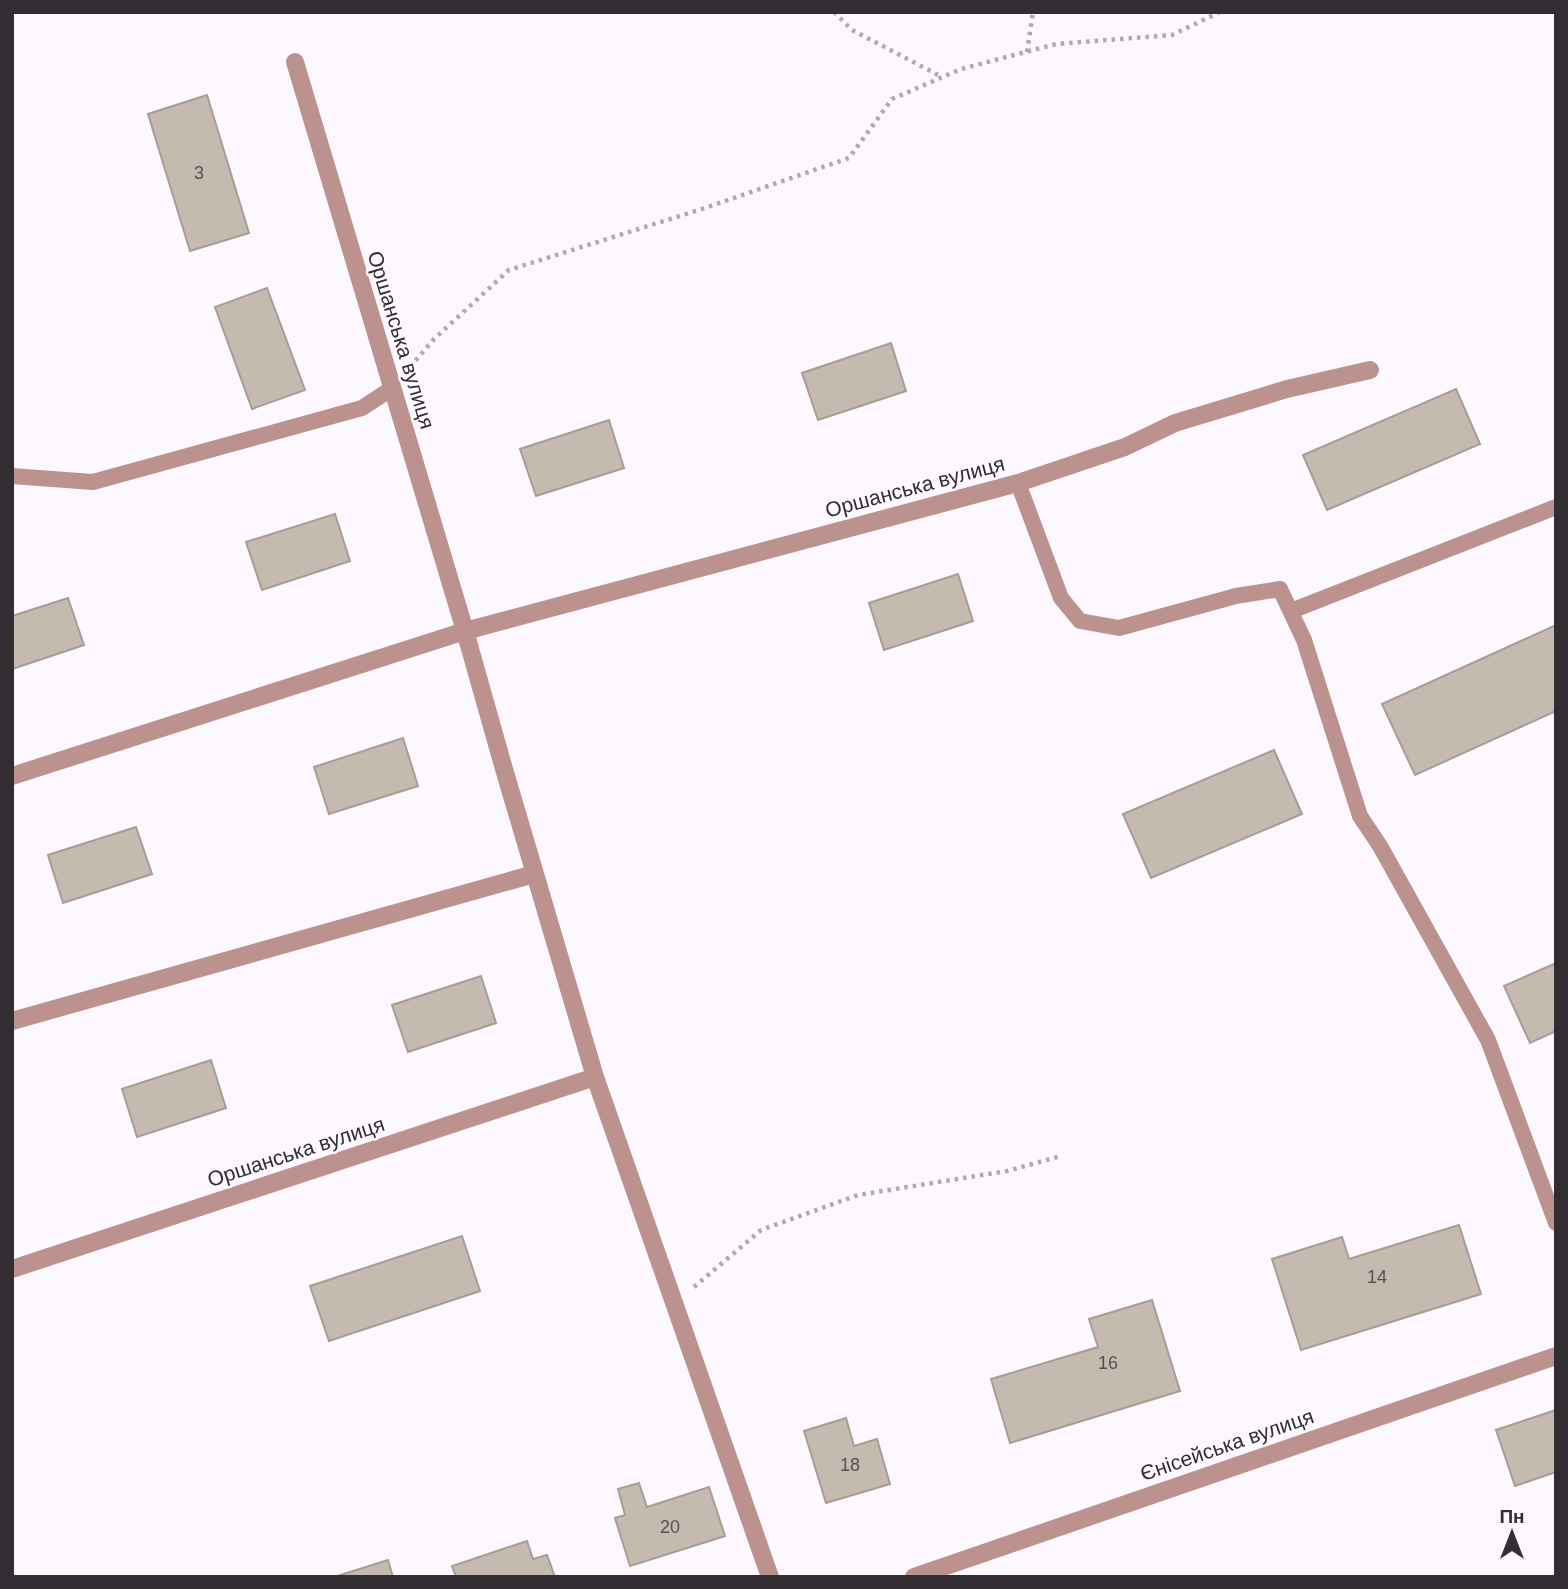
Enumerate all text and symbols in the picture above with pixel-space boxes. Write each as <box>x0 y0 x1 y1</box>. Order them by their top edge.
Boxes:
house number: 3 <box>194 163 204 183</box>
street label: Оршанська вулиця <box>363 248 439 432</box>
street label: Оршанська вулиця <box>823 451 1007 522</box>
street label: Оршанська вулиця <box>204 1112 387 1191</box>
house number: 14 <box>1367 1267 1387 1287</box>
house number: 16 <box>1098 1353 1118 1373</box>
street label: Єнісейська вулиця <box>1137 1404 1317 1485</box>
house number: 18 <box>840 1455 860 1475</box>
north arrow <box>1477 1498 1547 1568</box>
text: Пн <box>1499 1506 1525 1527</box>
house number: 20 <box>660 1517 680 1537</box>

